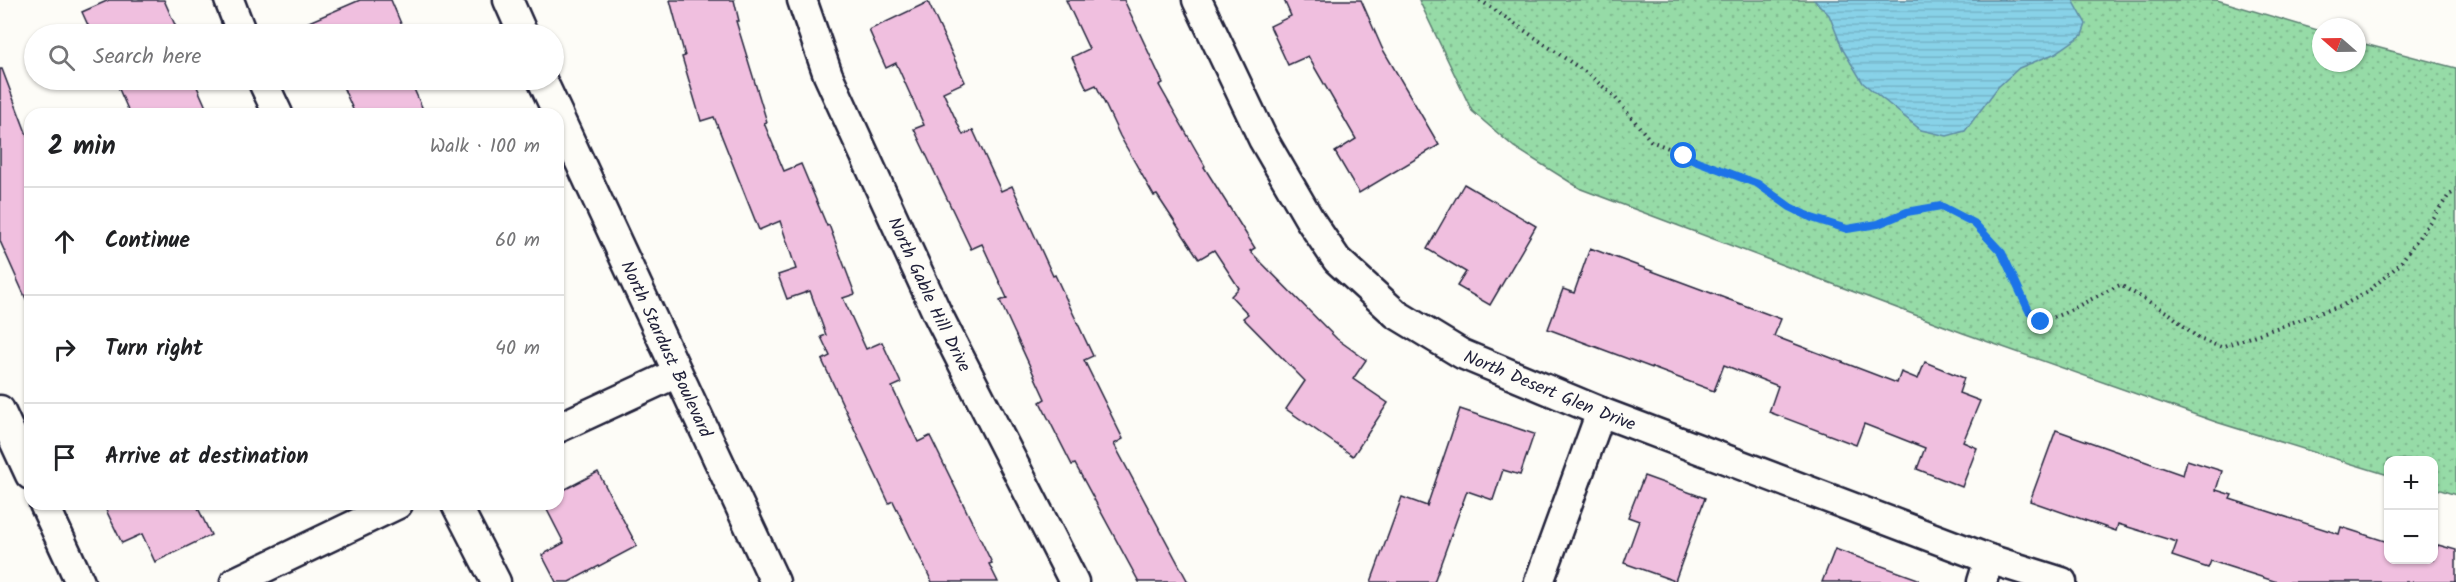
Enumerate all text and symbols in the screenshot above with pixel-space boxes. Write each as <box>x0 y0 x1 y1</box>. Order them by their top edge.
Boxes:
north arrow <box>2312 18 2366 72</box>
search box <box>24 24 564 90</box>
text: Search here <box>93 40 201 75</box>
icon: search <box>45 41 78 74</box>
text: 2 min <box>48 126 116 168</box>
text: Walk · 100 m <box>430 131 540 163</box>
route start <box>1670 142 1696 168</box>
street label: North Gable Hill Drive <box>879 213 978 378</box>
text: Continue <box>105 224 190 259</box>
icon: ahead <box>48 225 81 258</box>
text: 60 m <box>495 225 540 257</box>
street label: North Stardust Boulevard <box>612 256 719 444</box>
route end <box>2027 308 2053 334</box>
text: Turn right <box>105 332 203 367</box>
icon: right <box>48 333 81 366</box>
text: 40 m <box>495 333 540 365</box>
street label: North Desert Glen Drive <box>1459 343 1640 440</box>
text: Arrive at destination <box>105 440 308 475</box>
icon: arrive <box>48 441 81 474</box>
map controls <box>2384 456 2438 564</box>
button: + <box>2384 456 2438 510</box>
button: − <box>2384 510 2438 564</box>

